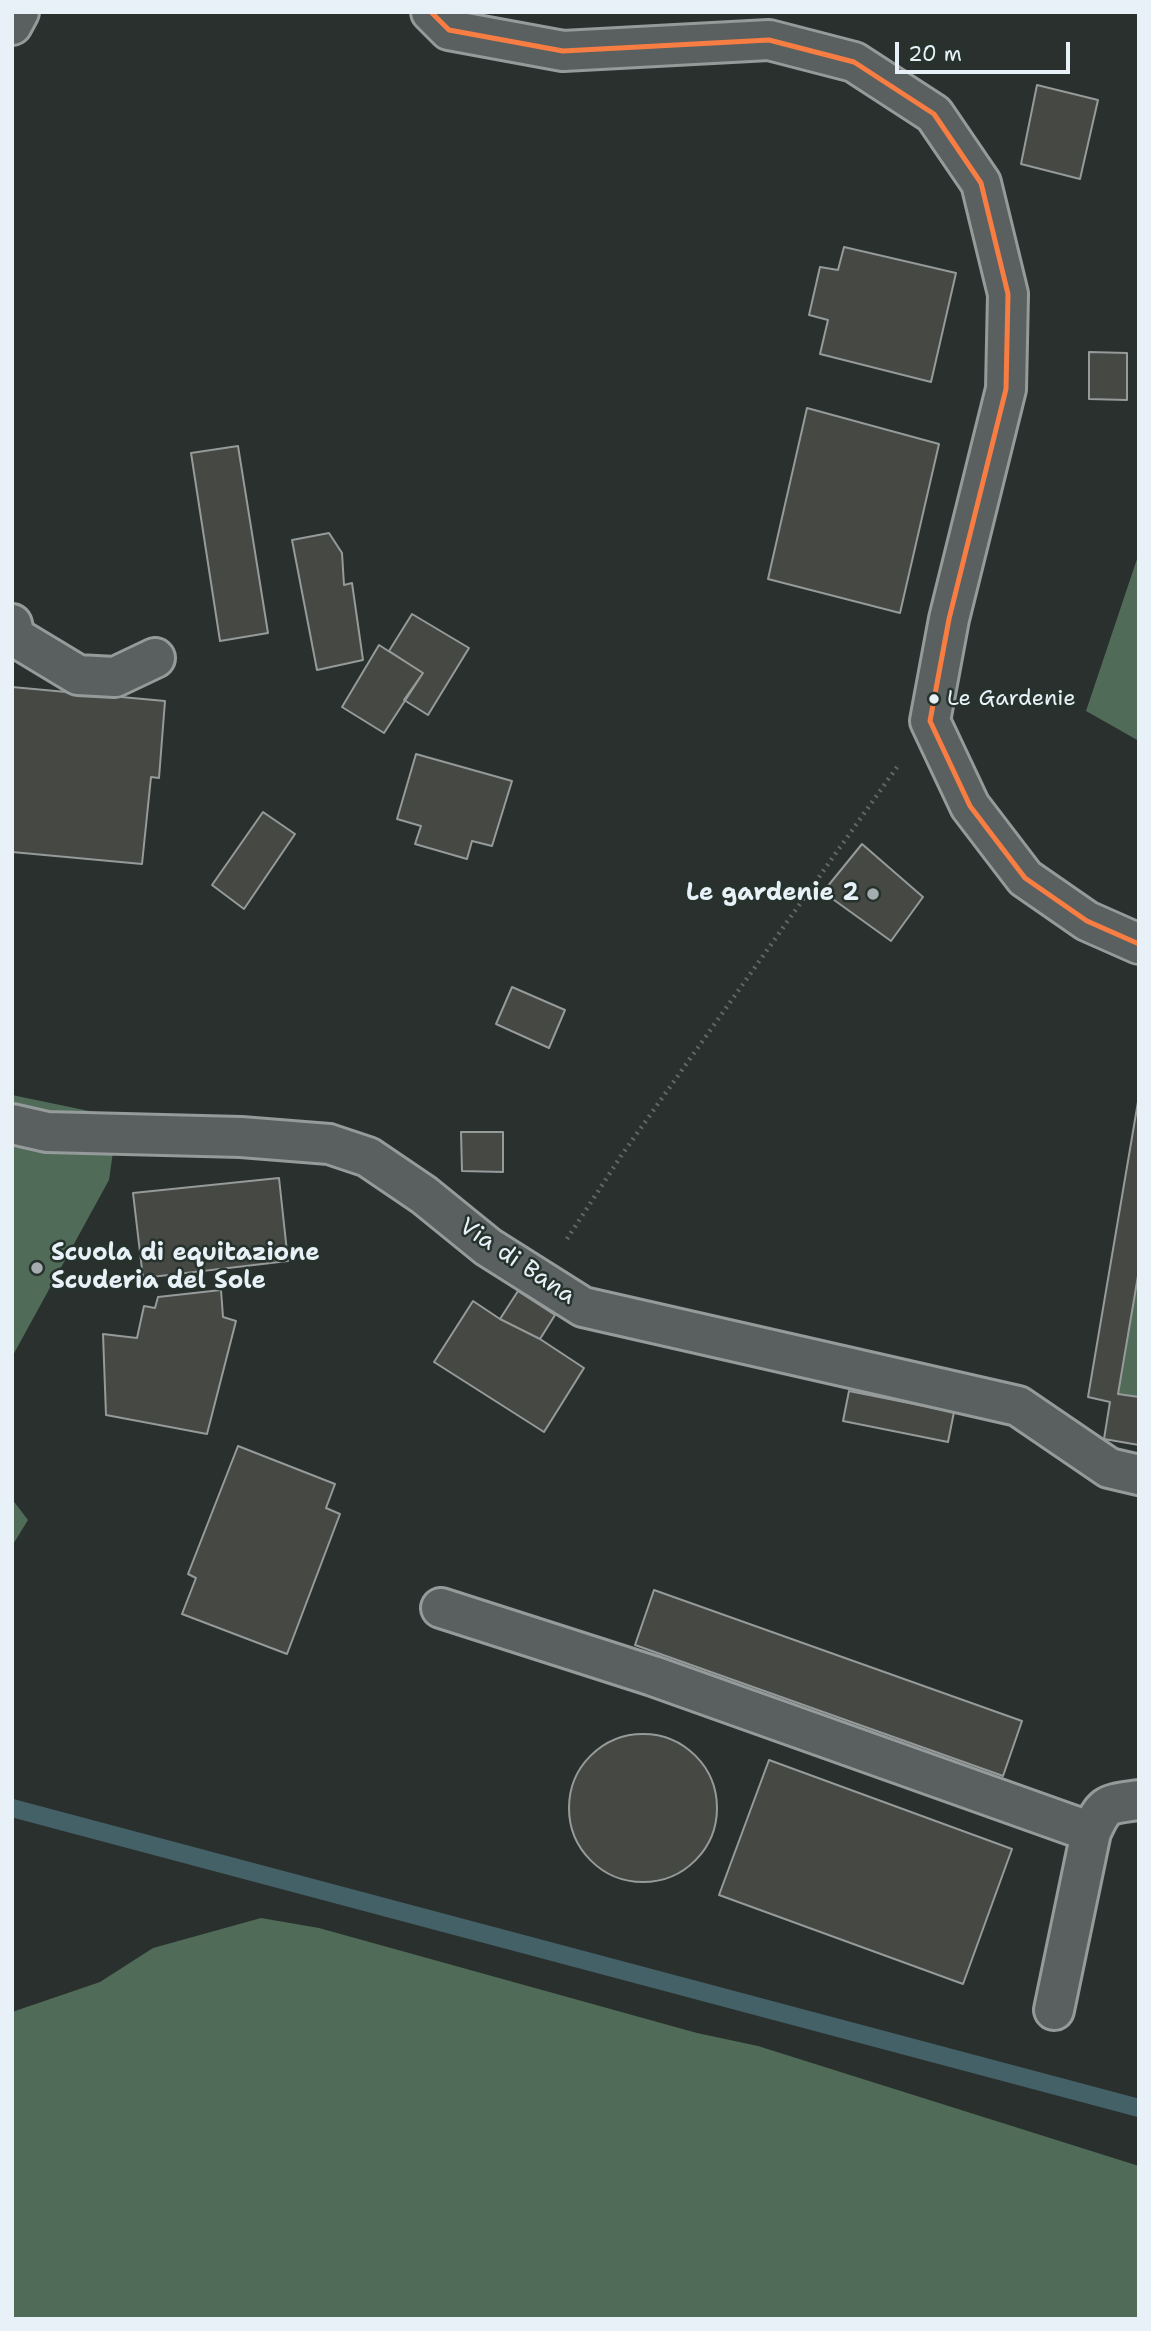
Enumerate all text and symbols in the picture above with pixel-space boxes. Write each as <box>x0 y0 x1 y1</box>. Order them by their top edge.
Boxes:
scale bar <box>899 28 1074 72</box>
text: 20 m <box>908 40 962 68</box>
place label: Le Gardenie <box>947 686 1076 712</box>
marker: Le Gardenie <box>927 692 941 706</box>
place label: Le gardenie 2 <box>686 880 859 908</box>
marker: Le gardenie 2 <box>865 886 881 902</box>
street label: Via di Bana <box>453 1213 581 1311</box>
place label: Scuola di equitazione Scuderia del Sole <box>51 1240 320 1296</box>
marker: Scuola di equitazione Scuderia del Sole <box>29 1260 45 1276</box>

